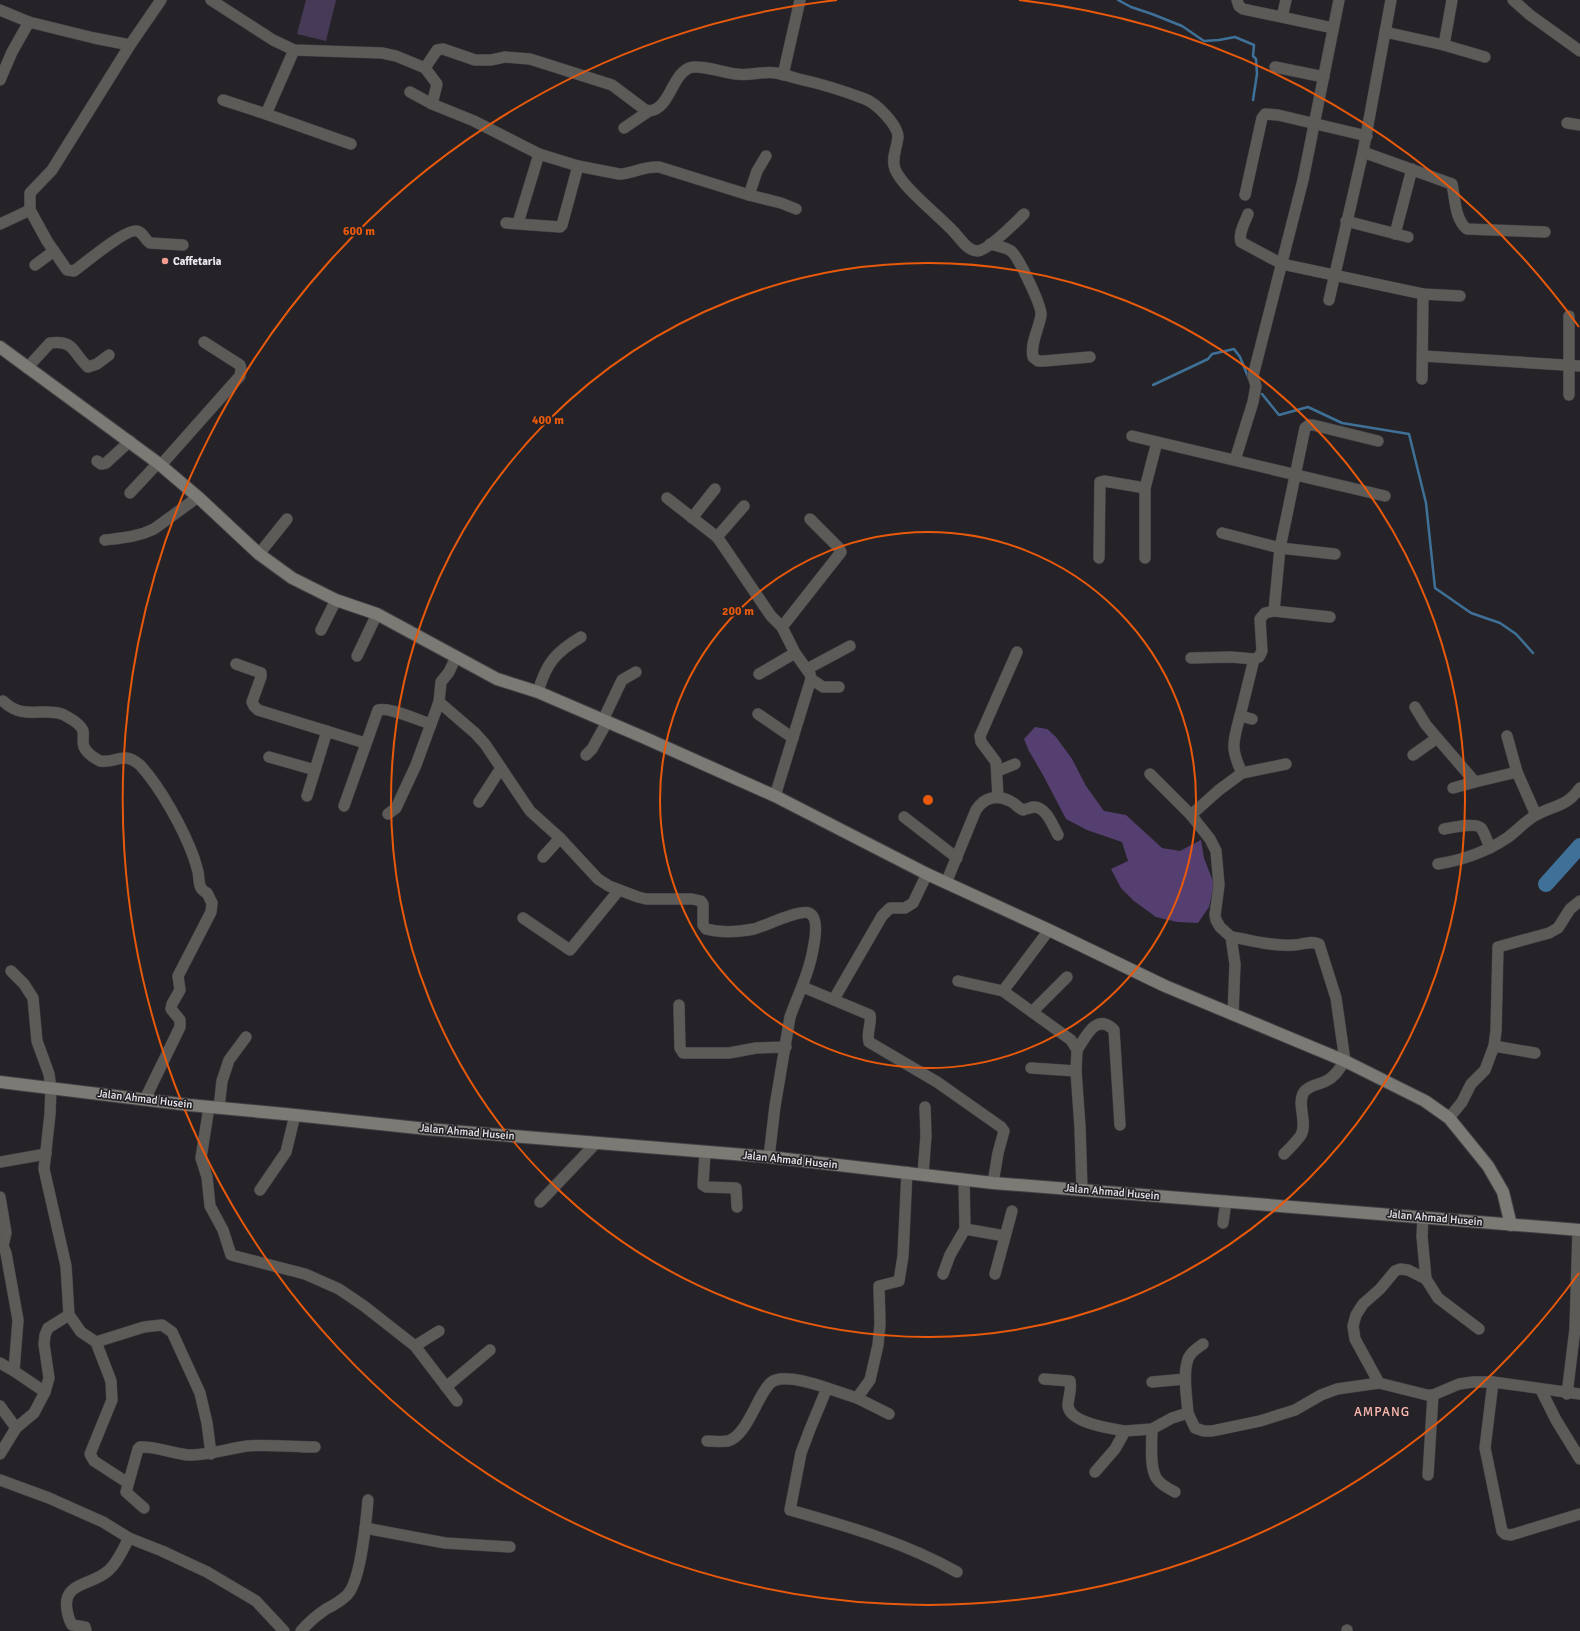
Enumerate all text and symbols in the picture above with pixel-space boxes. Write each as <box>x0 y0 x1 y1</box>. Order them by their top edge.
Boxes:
text: 600 m <box>343 224 375 239</box>
place label: Caffetaria <box>173 255 222 268</box>
marker: Caffetaria <box>160 256 170 266</box>
text: 400 m <box>532 413 564 428</box>
text: 200 m <box>722 604 754 619</box>
centre of rings <box>921 793 935 807</box>
street label: Jalan Ahmad Husein <box>97 1087 193 1111</box>
street label: Jalan Ahmad Husein <box>419 1121 515 1143</box>
street label: Jalan Ahmad Husein <box>742 1149 838 1171</box>
street label: Jalan Ahmad Husein <box>1064 1181 1160 1203</box>
street label: Jalan Ahmad Husein <box>1387 1207 1483 1229</box>
district label: AMPANG <box>1354 1404 1410 1420</box>

